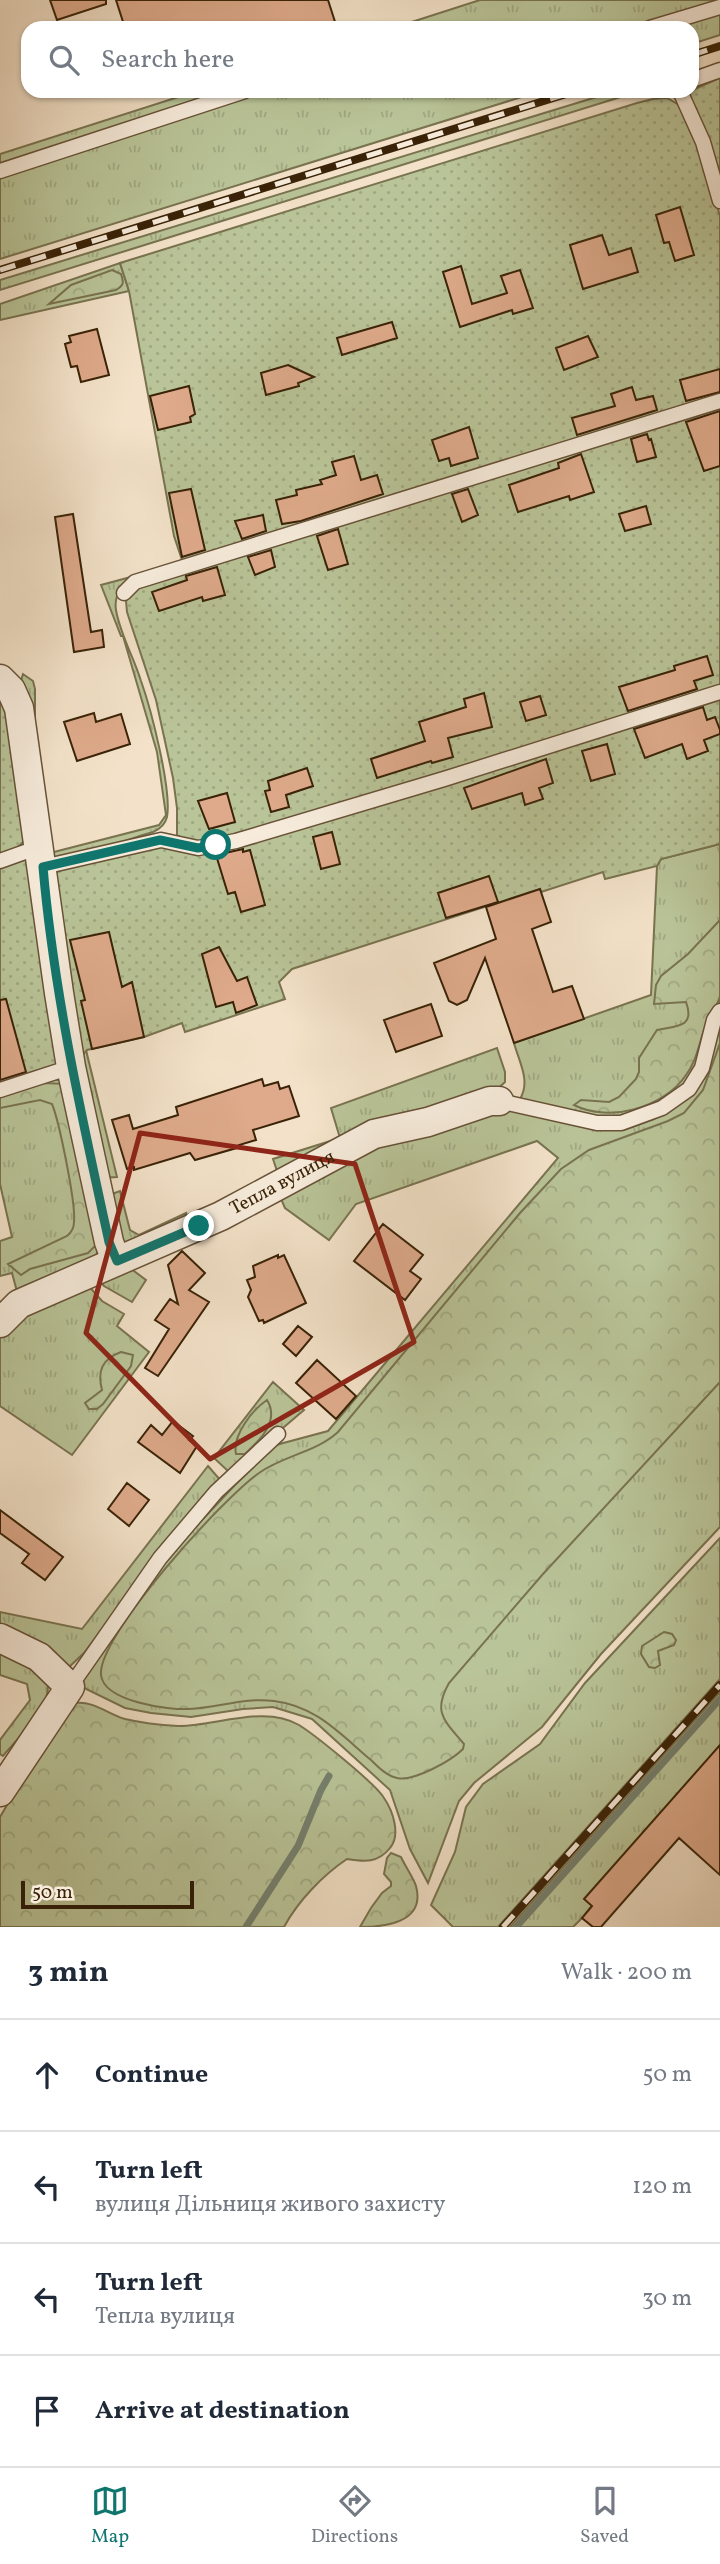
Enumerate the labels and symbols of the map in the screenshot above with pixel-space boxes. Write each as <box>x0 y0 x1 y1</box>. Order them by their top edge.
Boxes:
route start <box>200 829 231 860</box>
street label: Тепла вулиця <box>225 1144 340 1222</box>
route end <box>183 1210 214 1241</box>
scale bar <box>21 1878 194 1910</box>

